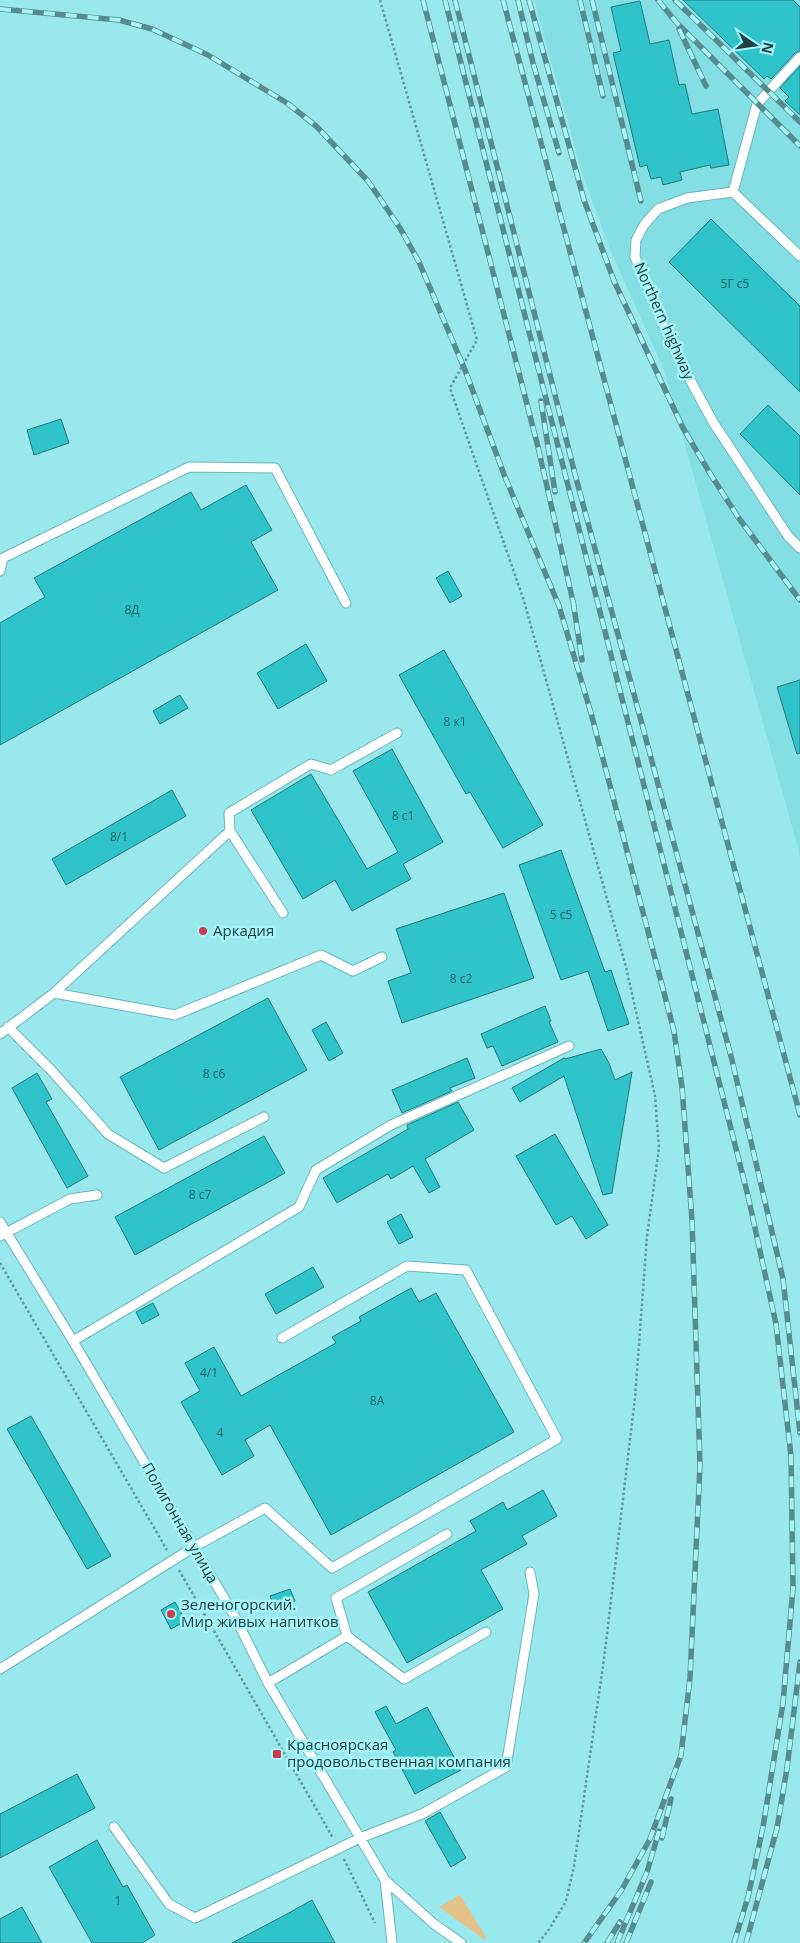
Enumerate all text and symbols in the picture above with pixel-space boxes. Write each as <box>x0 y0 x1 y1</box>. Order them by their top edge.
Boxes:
north arrow <box>730 20 780 70</box>
text: N <box>758 40 779 56</box>
street label: Northern highway <box>630 259 700 383</box>
house number: 5Г с5 <box>721 275 750 292</box>
house number: 8Д <box>124 601 140 618</box>
house number: 8 к1 <box>443 713 467 730</box>
house number: 8 с1 <box>392 807 414 824</box>
house number: 8/1 <box>110 828 128 845</box>
house number: 5 с5 <box>550 906 572 923</box>
place label: Аркадия <box>213 920 274 940</box>
marker: Аркадия <box>197 925 209 937</box>
house number: 8 с2 <box>450 970 472 987</box>
house number: 8 с6 <box>203 1065 225 1082</box>
house number: 8 с7 <box>189 1186 211 1203</box>
house number: 4/1 <box>200 1364 218 1381</box>
house number: 8А <box>370 1392 385 1409</box>
house number: 4 <box>217 1424 224 1441</box>
street label: Полигонная улица <box>138 1458 224 1587</box>
place label: Зеленогорский. Мир живых напитков <box>181 1594 339 1631</box>
marker: Зеленогорский. Мир живых напитков <box>165 1608 177 1620</box>
place label: Красноярская продовольственная компания <box>287 1734 511 1771</box>
marker: Красноярская продовольственная компания <box>271 1748 283 1760</box>
house number: 1 <box>115 1892 121 1909</box>

